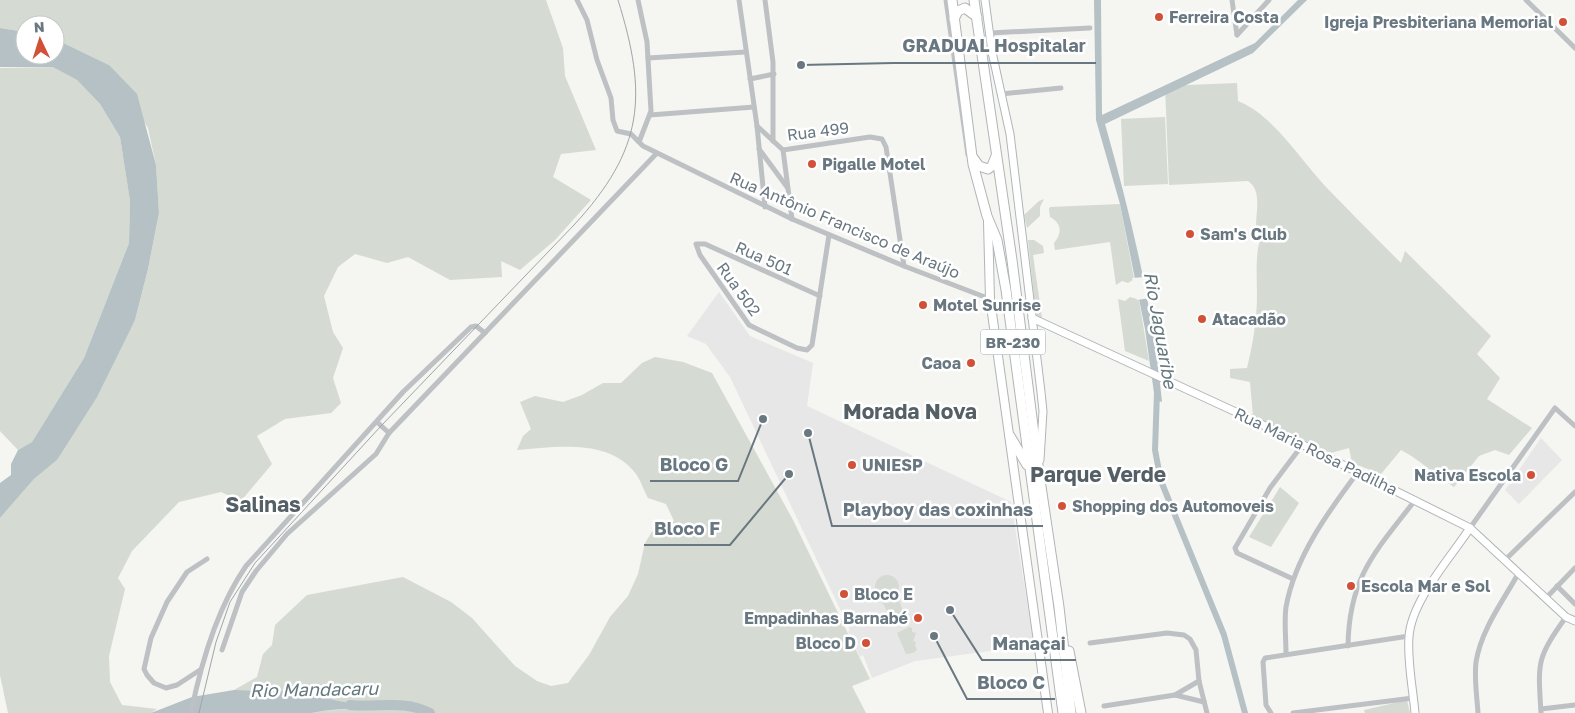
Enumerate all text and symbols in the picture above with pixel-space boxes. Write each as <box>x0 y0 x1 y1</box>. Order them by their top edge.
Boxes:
place label: Ferreira Costa <box>1169 7 1279 27</box>
marker: Ferreira Costa <box>1153 11 1165 23</box>
place label: Igreja Presbiteriana Memorial <box>1324 12 1554 32</box>
north arrow <box>15 15 65 65</box>
marker: Igreja Presbiteriana Memorial <box>1557 16 1569 28</box>
text: N <box>33 18 45 35</box>
callout: GRADUAL Hospitalar <box>893 30 1096 63</box>
text: GRADUAL Hospitalar <box>902 34 1086 56</box>
street label: Rua 499 <box>786 117 850 145</box>
place label: Pigalle Motel <box>822 154 926 174</box>
marker: Pigalle Motel <box>806 158 818 170</box>
street label: Rua Antônio Francisco de Araújo <box>727 167 963 283</box>
place label: Sam's Club <box>1200 224 1287 244</box>
marker: Sam's Club <box>1184 228 1196 240</box>
street label: Rua 501 <box>732 237 796 279</box>
street label: Rua 502 <box>713 258 765 320</box>
water label: Rio Jaguaribe <box>1140 270 1182 392</box>
place label: Motel Sunrise <box>933 295 1041 315</box>
marker: Motel Sunrise <box>917 299 929 311</box>
place label: Atacadão <box>1212 309 1286 329</box>
marker: Atacadão <box>1196 313 1208 325</box>
road number: BR-230 <box>980 330 1046 354</box>
place label: Caoa <box>921 353 961 373</box>
marker: Caoa <box>965 357 977 369</box>
district label: Morada Nova <box>843 398 977 424</box>
street label: Rua Maria Rosa Padilha <box>1231 403 1401 499</box>
callout: Bloco G <box>650 448 738 481</box>
text: Bloco G <box>660 453 728 475</box>
place label: UNIESP <box>862 455 923 475</box>
marker: UNIESP <box>846 459 858 471</box>
district label: Parque Verde <box>1030 461 1166 487</box>
place label: Nativa Escola <box>1414 465 1521 485</box>
marker: Nativa Escola <box>1525 469 1537 481</box>
district label: Salinas <box>225 491 301 517</box>
callout: Playboy das coxinhas <box>832 493 1043 526</box>
place label: Shopping dos Automoveis <box>1072 496 1274 516</box>
text: Playboy das coxinhas <box>843 498 1033 520</box>
marker: Shopping dos Automoveis <box>1056 500 1068 512</box>
callout: Bloco F <box>644 512 730 545</box>
text: Bloco F <box>654 517 720 539</box>
place label: Escola Mar e Sol <box>1361 576 1491 596</box>
marker: Escola Mar e Sol <box>1345 580 1357 592</box>
place label: Bloco E <box>854 584 913 604</box>
marker: Bloco E <box>838 588 850 600</box>
place label: Empadinhas Barnabé <box>744 608 908 628</box>
marker: Empadinhas Barnabé <box>912 612 924 624</box>
callout: Manaçai <box>982 627 1076 660</box>
text: Manaçai <box>992 632 1066 654</box>
place label: Bloco D <box>796 633 856 653</box>
marker: Bloco D <box>860 637 872 649</box>
callout: Bloco C <box>967 666 1055 699</box>
text: Bloco C <box>977 671 1045 693</box>
water label: Rio Mandacaru <box>250 677 379 701</box>

